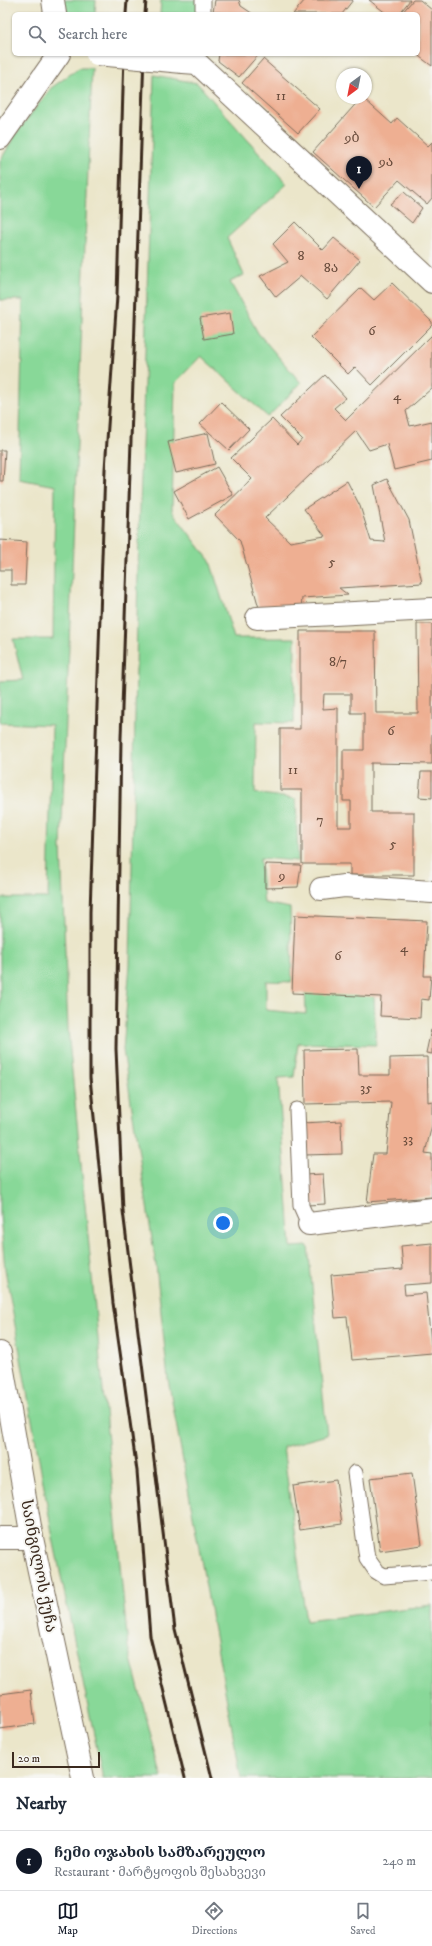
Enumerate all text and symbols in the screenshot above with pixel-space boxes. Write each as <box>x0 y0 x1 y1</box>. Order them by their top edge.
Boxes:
search box <box>12 12 420 56</box>
icon: search <box>26 23 48 45</box>
text: Search here <box>58 25 127 44</box>
north arrow <box>336 68 372 104</box>
house number: 11 <box>276 87 286 105</box>
house number: 9ბ <box>343 129 360 147</box>
house number: 9ა <box>378 153 393 171</box>
pin: 1 <box>346 156 372 189</box>
house number: 8 <box>297 247 305 265</box>
house number: 8ა <box>324 259 338 277</box>
house number: 6 <box>368 322 376 340</box>
house number: 4 <box>393 387 402 405</box>
house number: 5 <box>329 553 336 571</box>
house number: 8/7 <box>329 653 347 671</box>
house number: 6 <box>387 722 395 740</box>
house number: 11 <box>288 761 298 779</box>
house number: 7 <box>316 811 324 829</box>
house number: 5 <box>390 835 397 853</box>
house number: 9 <box>278 867 286 885</box>
house number: 4 <box>400 939 409 957</box>
house number: 6 <box>334 947 342 965</box>
house number: 35 <box>360 1079 372 1097</box>
house number: 33 <box>403 1130 413 1148</box>
your location <box>213 1213 233 1233</box>
street label: საინგილოს ქუჩა <box>16 1498 62 1634</box>
scale bar <box>12 1750 100 1769</box>
text: 20 m <box>18 1752 40 1766</box>
text: Nearby <box>16 1793 66 1815</box>
text: ჩემი ოჯახის სამზარეულო <box>54 1843 265 1862</box>
text: 1 <box>27 1853 31 1869</box>
text: 240 m <box>383 1853 416 1869</box>
text: Restaurant · მარტყოფის შესახვევი <box>54 1864 266 1880</box>
tab: Map <box>57 1900 79 1938</box>
tab: Directions <box>192 1900 237 1938</box>
tab: Saved <box>350 1900 375 1938</box>

